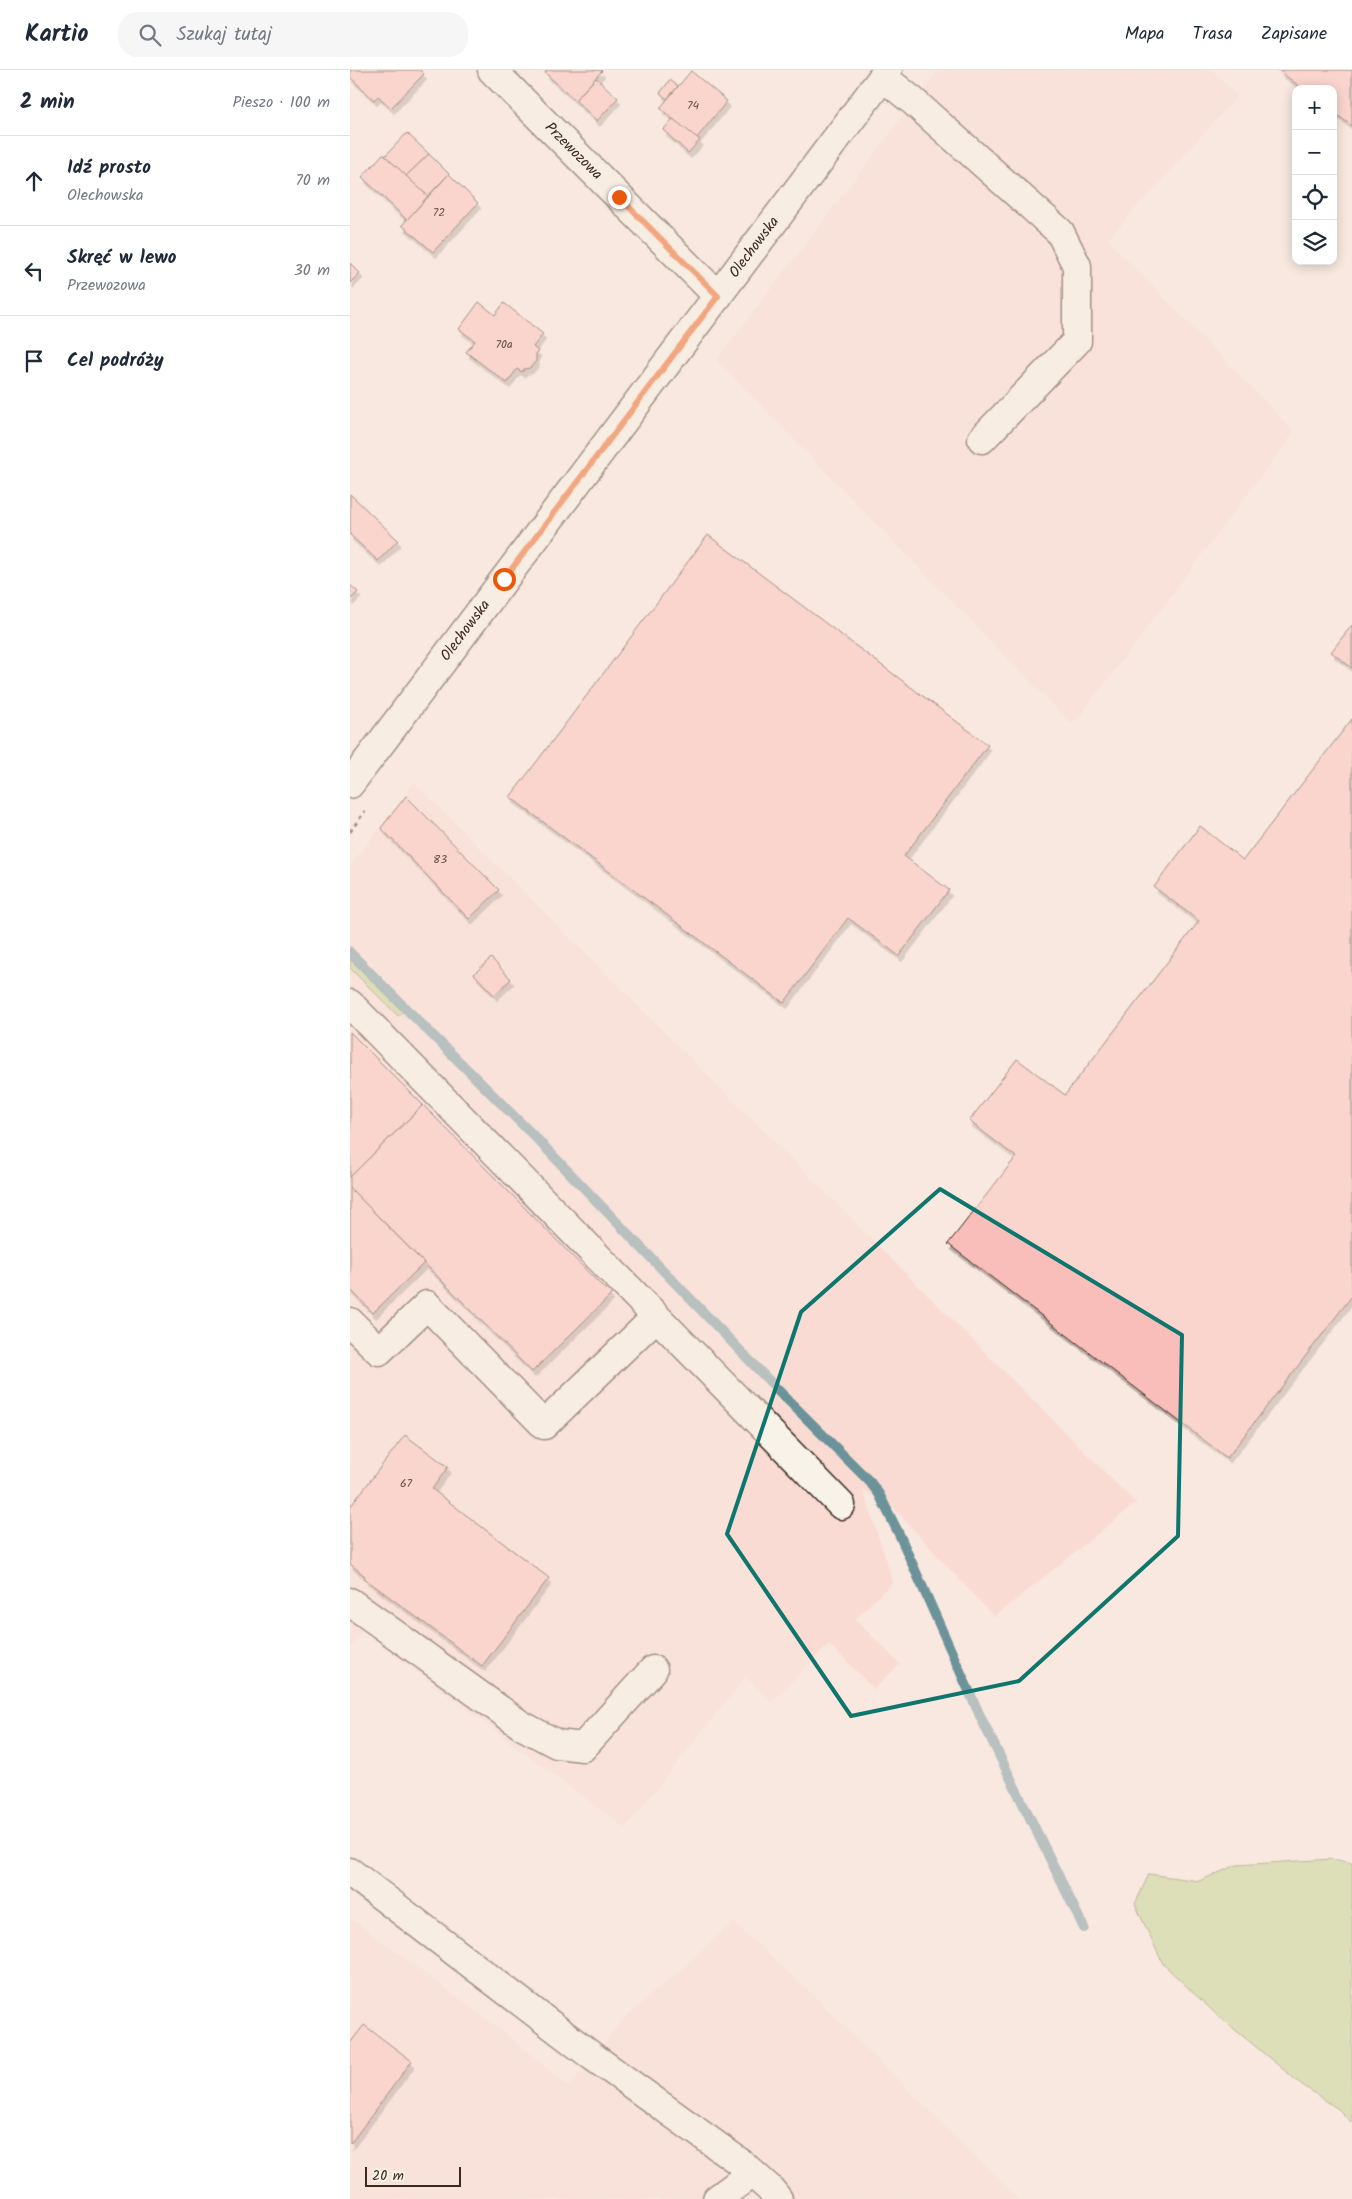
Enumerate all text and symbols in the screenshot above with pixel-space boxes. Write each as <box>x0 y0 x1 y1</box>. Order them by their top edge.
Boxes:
search box <box>118 12 468 57</box>
text: Kartio <box>25 15 88 54</box>
text: Szukaj tutaj <box>176 20 272 50</box>
text: Mapa <box>1125 20 1165 49</box>
text: Trasa <box>1193 20 1233 49</box>
text: Zapisane <box>1261 20 1327 49</box>
icon: search <box>136 21 164 49</box>
map controls <box>1292 85 1337 265</box>
button: + <box>1292 85 1337 130</box>
text: 2 min <box>20 86 75 119</box>
text: Pieszo · 100 m <box>232 90 330 115</box>
house number: 74 <box>687 96 699 115</box>
street label: Przewozowa <box>539 117 608 186</box>
button: − <box>1292 130 1337 175</box>
text: Idź prosto <box>67 153 151 183</box>
icon: ahead <box>20 167 48 195</box>
text: 70 m <box>295 168 330 193</box>
button: locate <box>1292 175 1337 220</box>
text: Olechowska <box>67 183 143 208</box>
route end <box>608 186 631 209</box>
house number: 72 <box>433 203 445 222</box>
street label: Olechowska <box>723 211 786 283</box>
button: layers <box>1292 220 1337 265</box>
text: Skręć w lewo <box>67 243 176 273</box>
icon: left <box>20 257 48 285</box>
text: 30 m <box>294 258 330 283</box>
text: Przewozowa <box>67 273 146 298</box>
house number: 70a <box>495 335 513 354</box>
text: Cel podróży <box>67 346 164 376</box>
icon: arrive <box>20 347 48 375</box>
route start <box>493 568 516 591</box>
street label: Olechowska <box>434 595 497 667</box>
house number: 83 <box>433 850 447 869</box>
house number: 67 <box>400 1474 413 1493</box>
scale bar <box>365 2164 461 2187</box>
text: 20 m <box>372 2165 404 2187</box>

